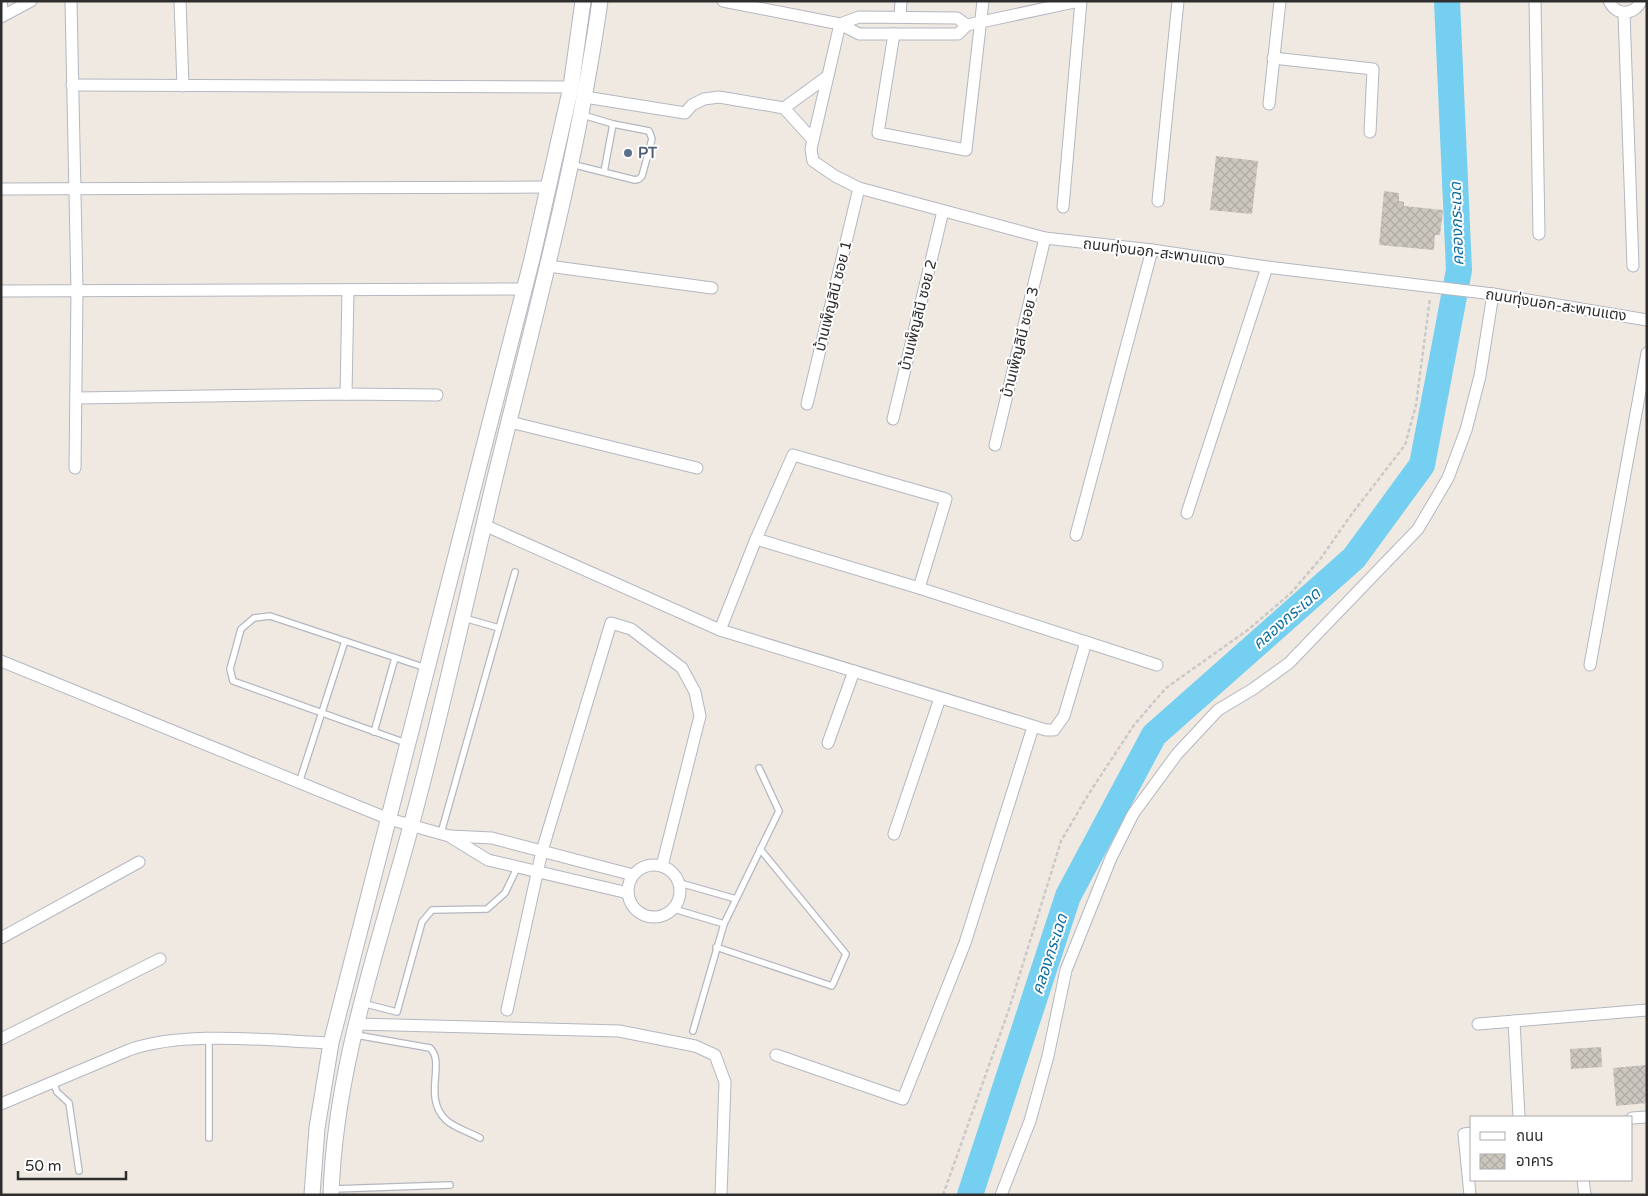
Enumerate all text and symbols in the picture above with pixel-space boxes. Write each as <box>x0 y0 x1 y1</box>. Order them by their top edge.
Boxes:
place label: PT <box>638 144 658 162</box>
marker: PT <box>622 147 634 159</box>
water label: คลองกระเฉด <box>1446 181 1468 266</box>
street label: ถนนทุ่งนอก-สะพานแตง <box>1082 234 1226 270</box>
street label: บ้านเพ็ญสินี ซอย 1 <box>811 239 855 353</box>
street label: บ้านเพ็ญสินี ซอย 2 <box>896 258 940 372</box>
street label: บ้านเพ็ญสินี ซอย 3 <box>998 285 1042 399</box>
street label: ถนนทุ่งนอก-สะพานแตง <box>1484 285 1628 325</box>
water label: คลองกระเฉด <box>1249 583 1326 654</box>
water label: คลองกระเฉด <box>1028 910 1073 997</box>
legend <box>1470 1116 1633 1181</box>
text: ถนน <box>1516 1127 1543 1145</box>
scale bar <box>18 1148 125 1180</box>
text: อาคาร <box>1516 1152 1553 1170</box>
text: 50 m <box>25 1157 62 1175</box>

